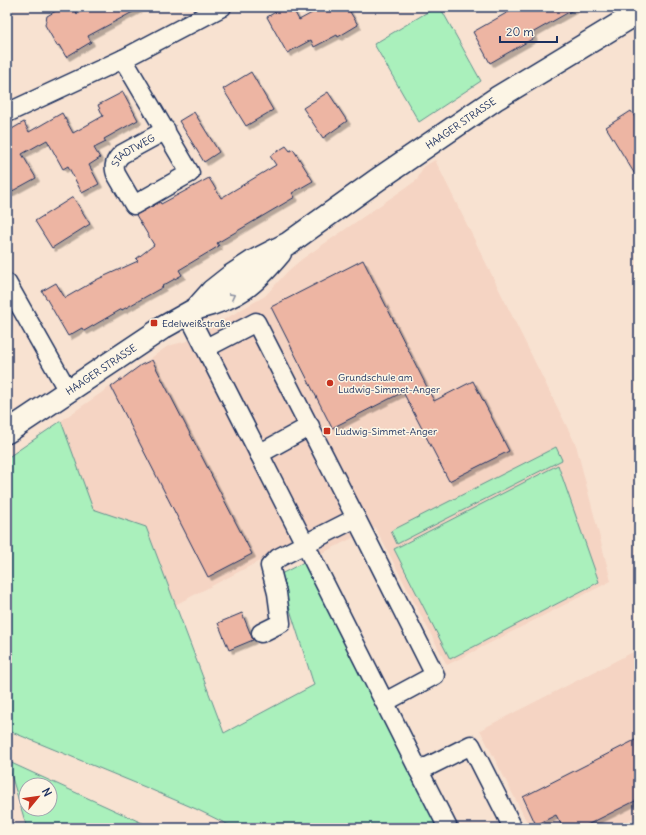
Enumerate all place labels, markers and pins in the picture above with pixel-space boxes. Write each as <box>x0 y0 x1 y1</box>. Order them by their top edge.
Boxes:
place label: Edelweißstraße <box>162 317 231 330</box>
marker: Edelweißstraße <box>149 318 159 328</box>
place label: Grundschule am Ludwig-Simmet-Anger <box>338 371 440 396</box>
marker: Grundschule am Ludwig-Simmet-Anger <box>325 378 335 388</box>
place label: Ludwig-Simmet-Anger <box>335 425 437 438</box>
marker: Ludwig-Simmet-Anger <box>322 426 332 436</box>

